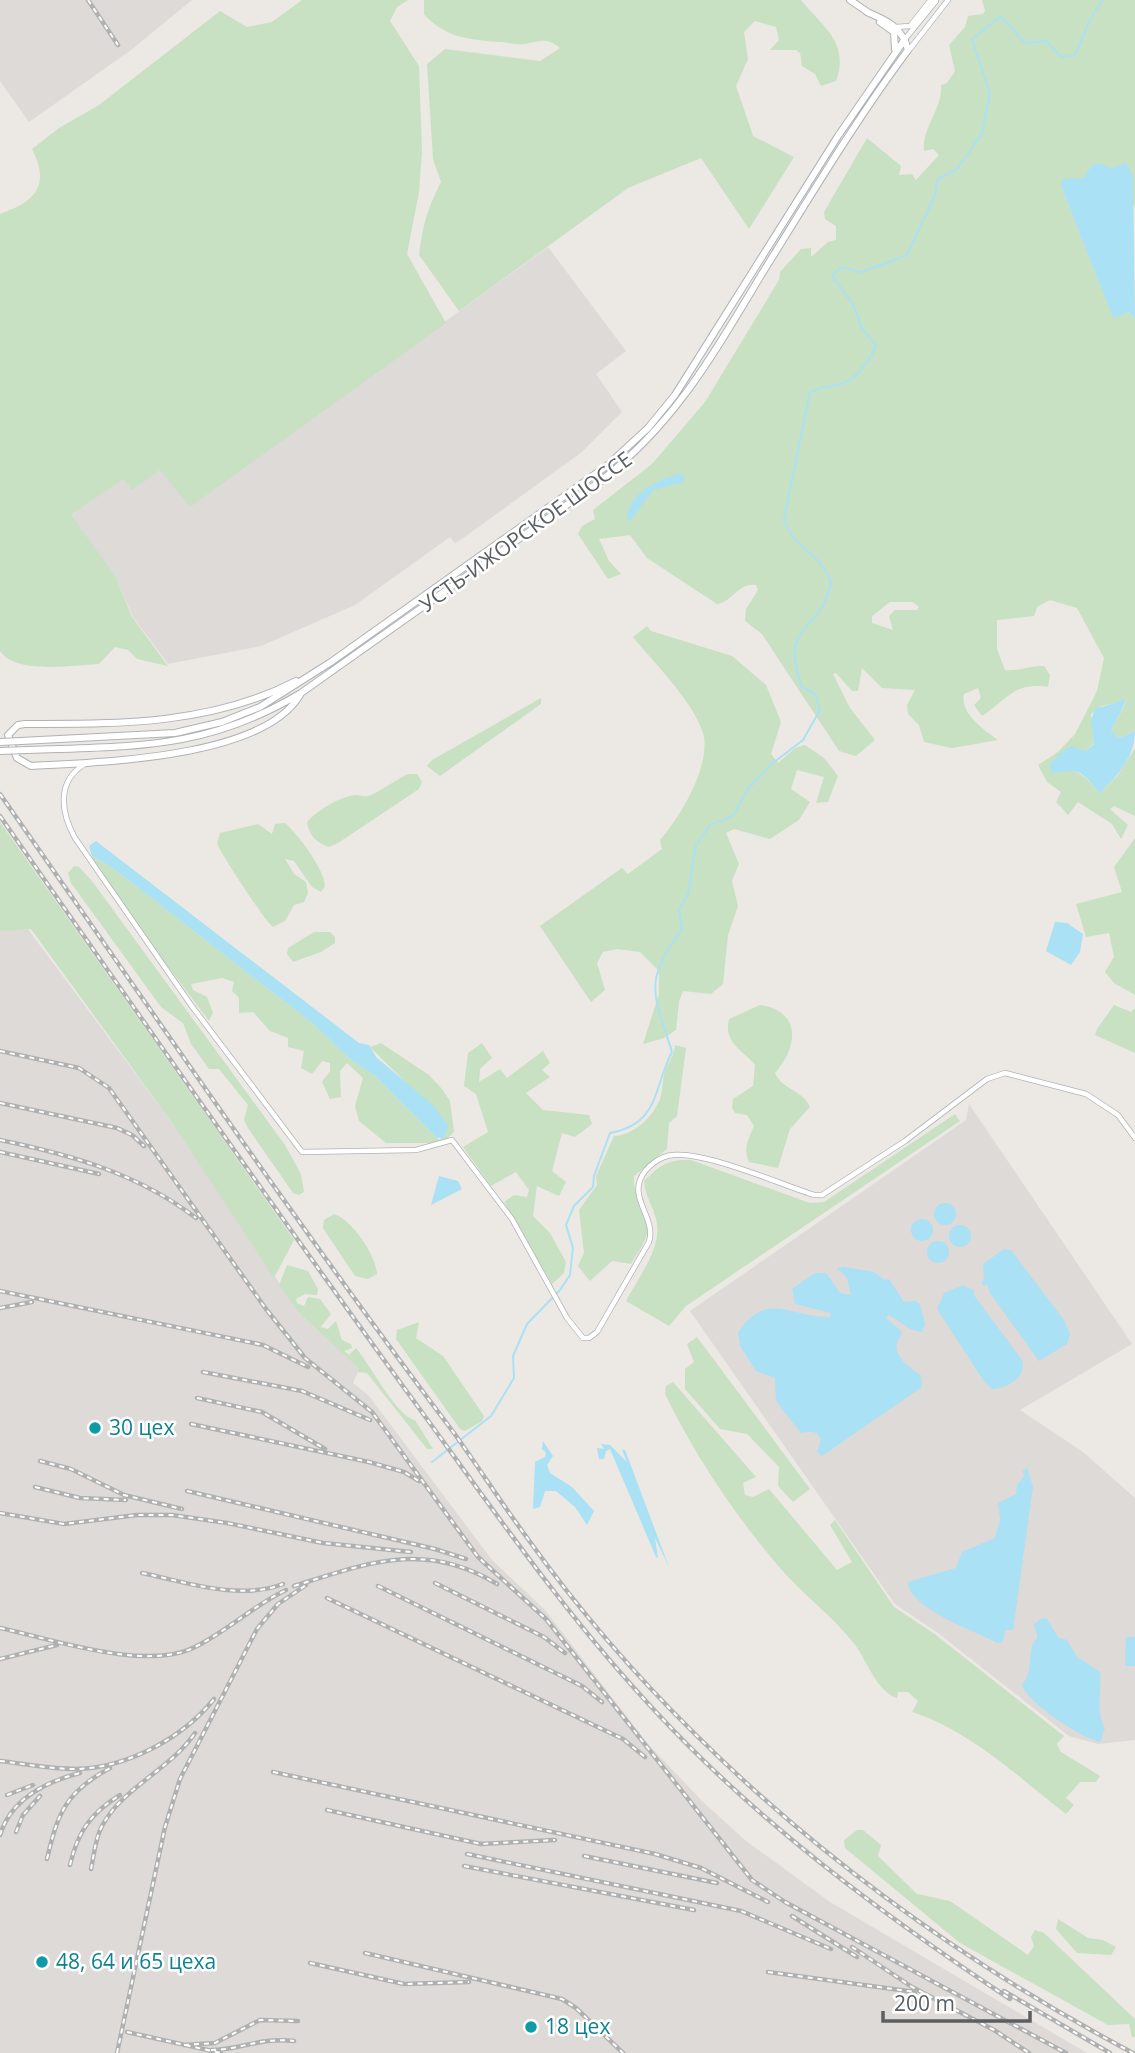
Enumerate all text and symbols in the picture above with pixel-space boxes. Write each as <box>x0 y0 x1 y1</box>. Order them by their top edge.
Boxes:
street label: УСТЬ-ИЖОРСКОЕ ШОССЕ <box>414 445 637 618</box>
place label: 30 цех <box>109 1413 174 1441</box>
marker: 30 цех <box>87 1420 103 1436</box>
place label: 48, 64 и 65 цеха <box>56 1947 216 1975</box>
marker: 48, 64 и 65 цеха <box>34 1954 50 1970</box>
scale bar <box>883 1980 1030 2024</box>
text: 200 m <box>894 1989 955 2017</box>
place label: 18 цех <box>545 2012 610 2040</box>
marker: 18 цех <box>523 2019 539 2035</box>

